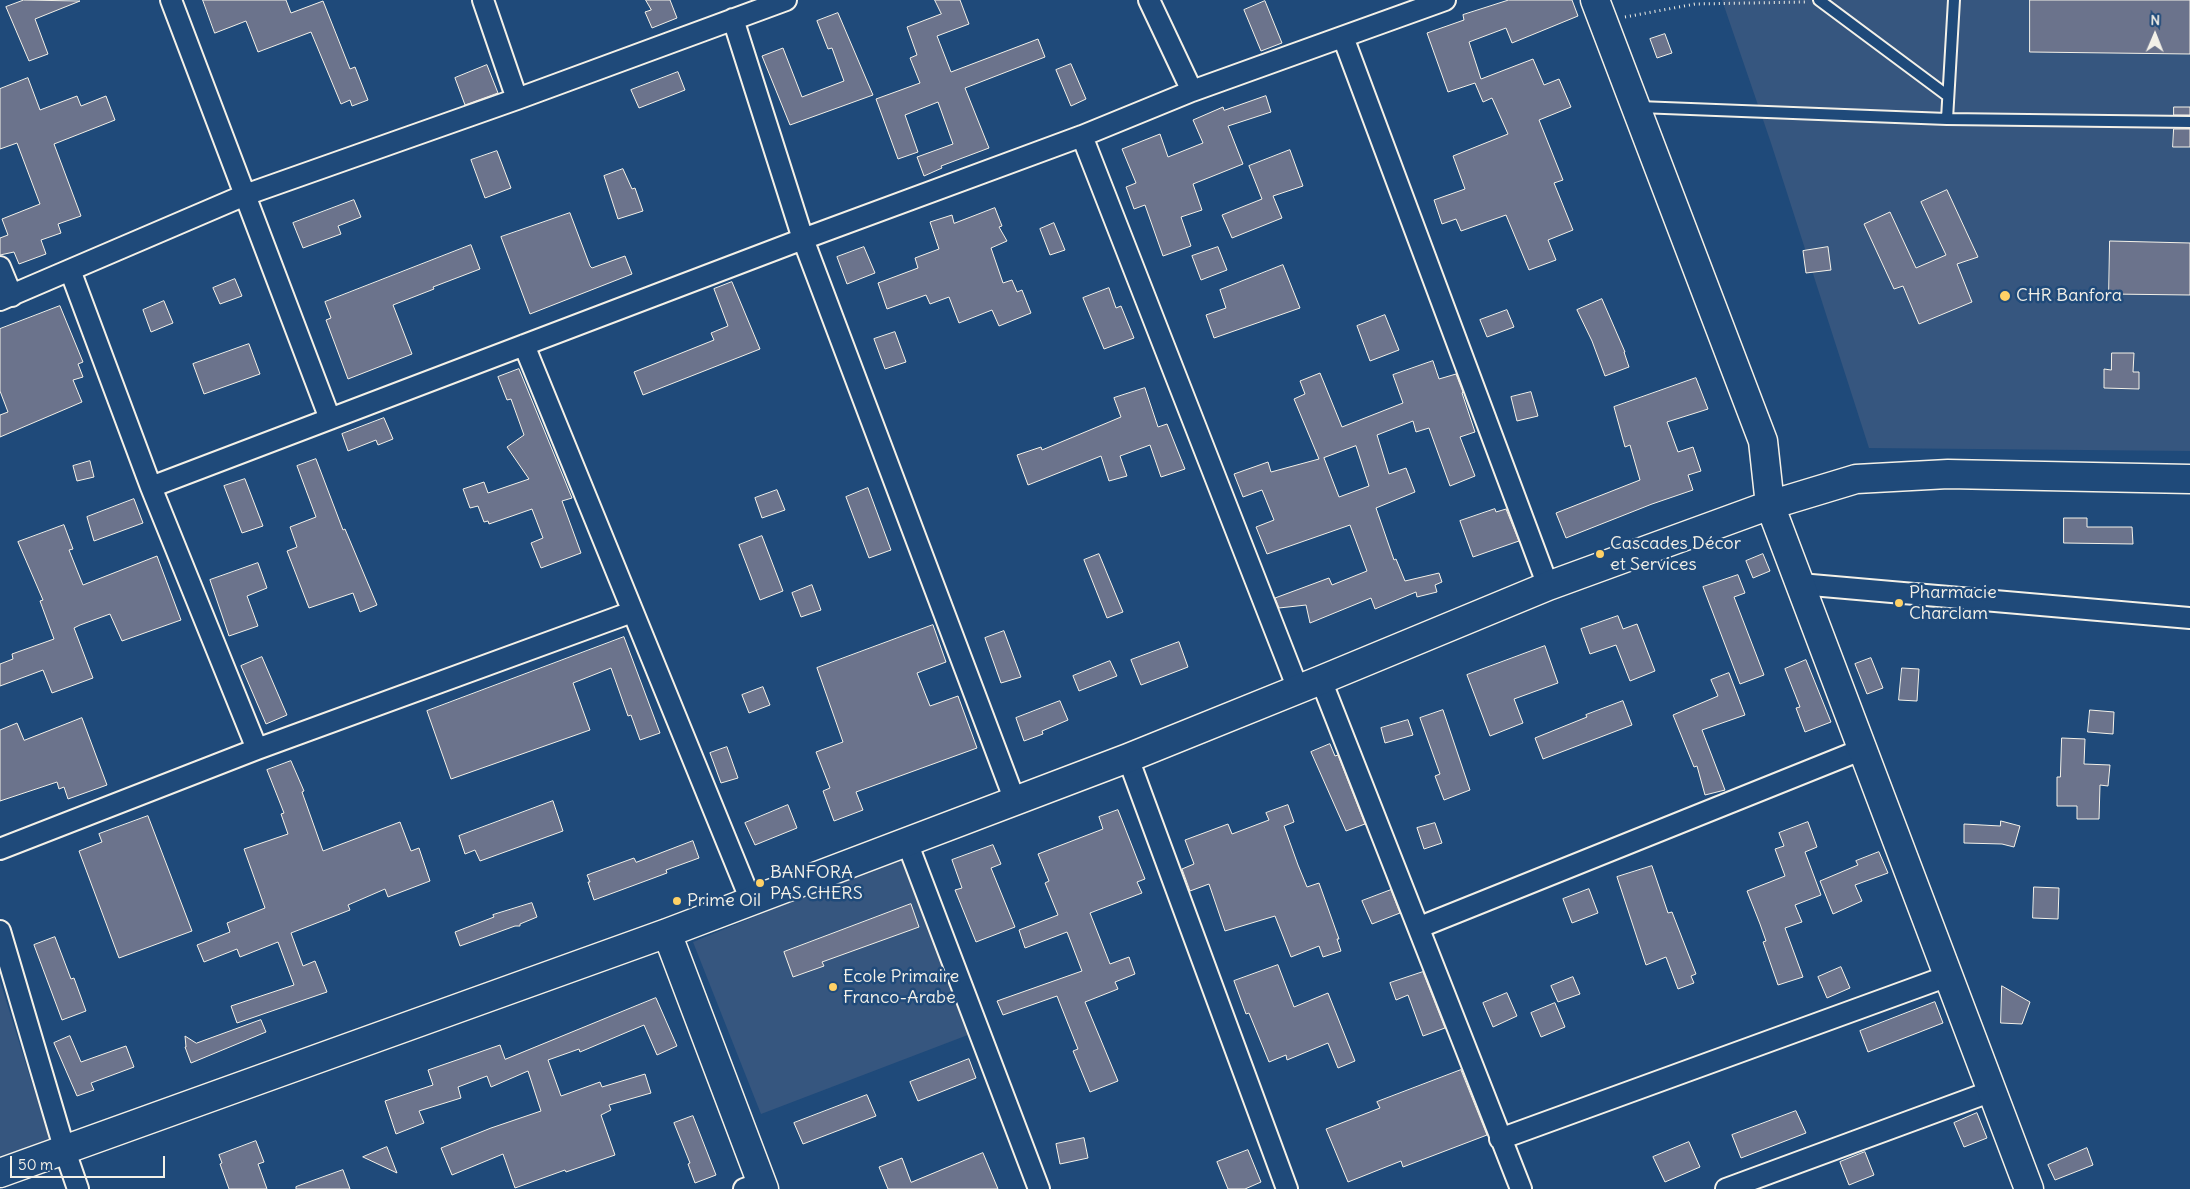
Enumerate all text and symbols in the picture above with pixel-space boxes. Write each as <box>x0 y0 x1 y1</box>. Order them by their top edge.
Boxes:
north arrow <box>2130 10 2180 60</box>
text: N <box>2150 11 2160 29</box>
place label: CHR Banfora <box>2016 285 2122 307</box>
marker: CHR Banfora <box>1998 289 2012 303</box>
place label: Cascades Décor et Services <box>1610 533 1741 576</box>
marker: Cascades Décor et Services <box>1594 548 1606 560</box>
place label: Pharmacie Charclam <box>1909 582 1997 624</box>
marker: Pharmacie Charclam <box>1893 597 1905 609</box>
place label: BANFORA PAS CHERS <box>770 862 863 904</box>
marker: BANFORA PAS CHERS <box>754 877 766 889</box>
place label: Prime Oil <box>687 890 761 912</box>
marker: Prime Oil <box>671 895 683 907</box>
place label: Ecole Primaire Franco-Arabe <box>843 966 959 1009</box>
marker: Ecole Primaire Franco-Arabe <box>827 981 839 993</box>
scale bar <box>12 1146 168 1178</box>
text: 50 m <box>18 1155 53 1174</box>

